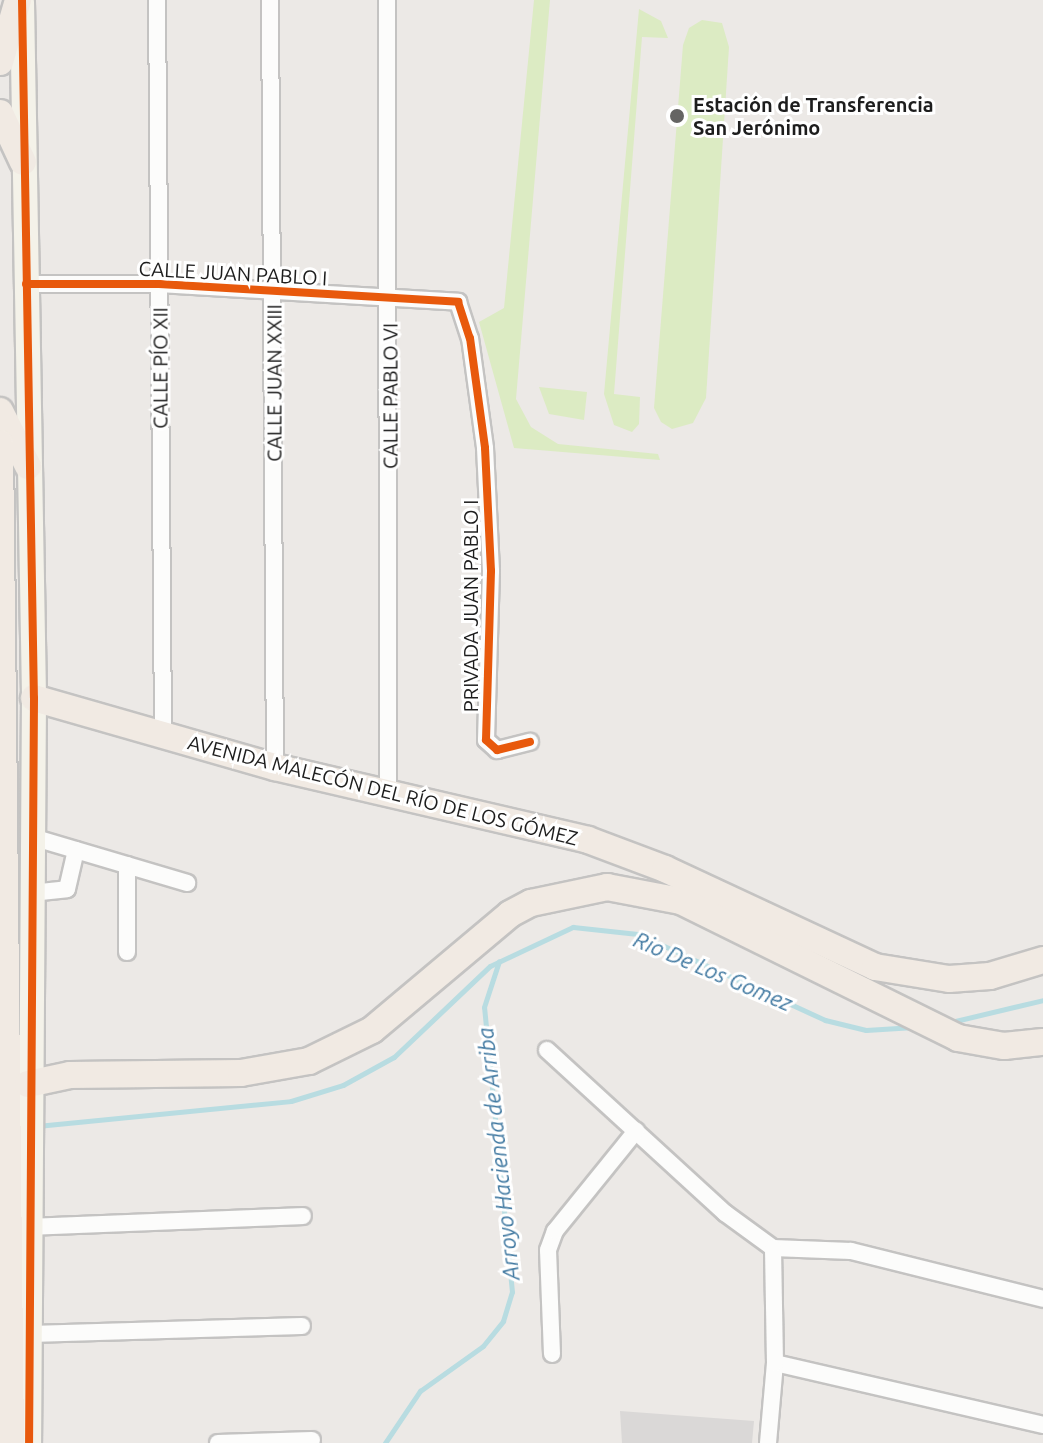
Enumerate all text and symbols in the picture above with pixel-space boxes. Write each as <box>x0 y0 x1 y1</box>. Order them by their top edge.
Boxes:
place label: Estación de Transferencia San Jerónimo <box>693 92 934 139</box>
marker: Estación de Transferencia San Jerónimo <box>668 107 686 125</box>
street label: CALLE JUAN PABLO I <box>138 256 328 290</box>
street label: CALLE JUAN XXIII <box>262 304 286 462</box>
street label: CALLE PÍO XII <box>148 307 172 429</box>
street label: CALLE PABLO VI <box>378 323 402 469</box>
street label: PRIVADA JUAN PABLO I <box>458 500 482 712</box>
street label: AVENIDA MALECÓN DEL RÍO DE LOS GÓMEZ <box>185 730 581 850</box>
water label: Rio De Los Gomez <box>630 926 796 1016</box>
water label: Arroyo Hacienda de Arriba <box>472 1026 524 1282</box>

